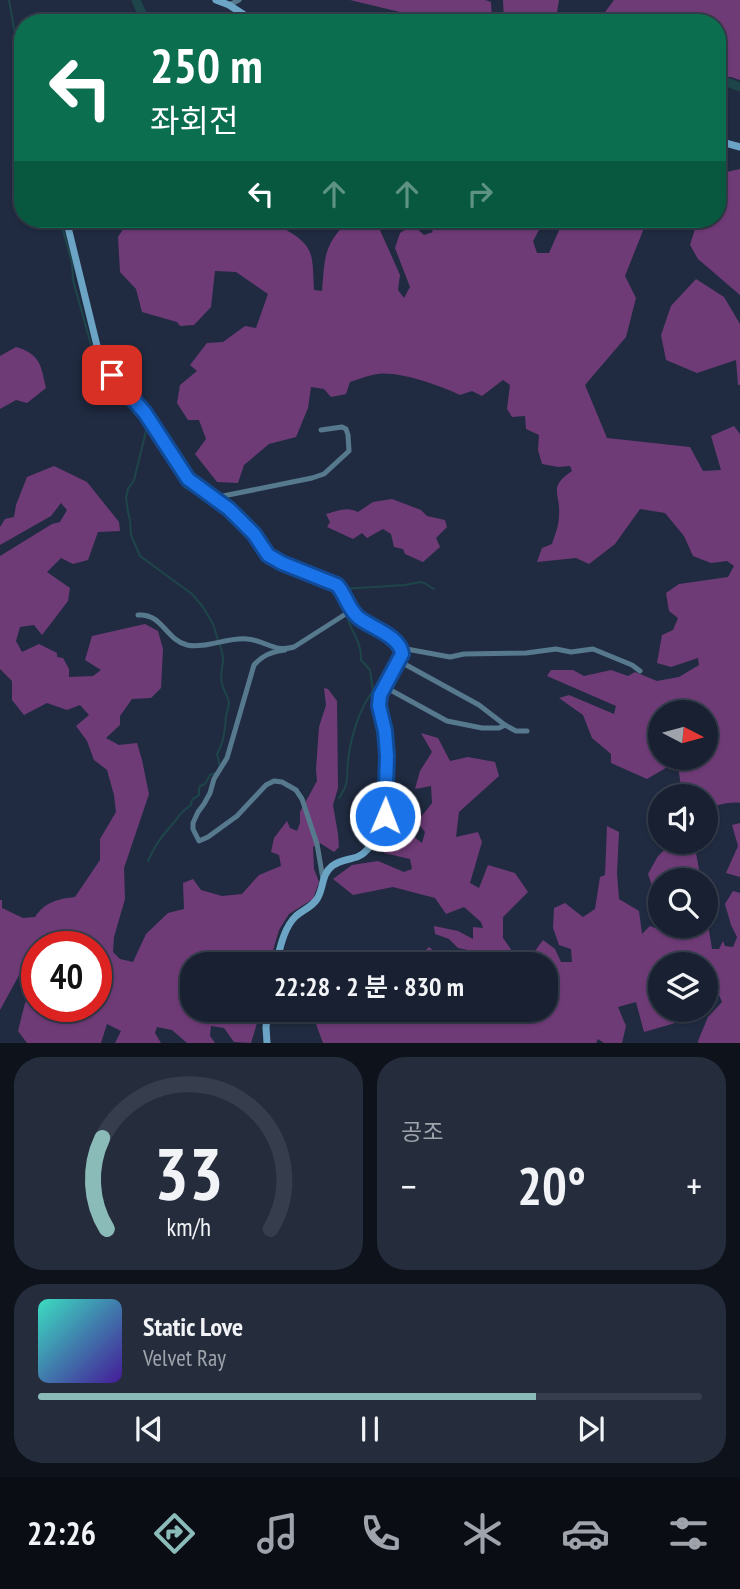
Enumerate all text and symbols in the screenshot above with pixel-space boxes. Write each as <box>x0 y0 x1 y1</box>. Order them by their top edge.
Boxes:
text: 250 m <box>150 33 263 97</box>
icon: left <box>35 42 126 133</box>
text: 좌회전 <box>150 99 238 141</box>
icon: left <box>242 175 280 213</box>
icon: ahead <box>315 175 353 213</box>
icon: ahead <box>388 175 426 213</box>
icon: right <box>461 175 499 213</box>
pin <box>82 345 142 405</box>
icon: arrive <box>93 356 131 394</box>
north arrow <box>648 700 718 770</box>
map controls <box>648 700 718 1022</box>
position arrow <box>348 779 422 853</box>
button: sound <box>648 784 718 854</box>
button: search <box>648 868 718 938</box>
speed limit sign: 40 <box>21 931 112 1022</box>
button: layers <box>648 952 718 1022</box>
text: 22:28 · 2 분 · 830 m <box>274 970 464 1003</box>
text: 공조 <box>401 1117 443 1146</box>
text: 33 <box>154 1126 223 1220</box>
text: 20° <box>517 1152 586 1219</box>
text: − <box>401 1161 417 1210</box>
text: + <box>686 1161 702 1210</box>
text: km/h <box>166 1211 211 1243</box>
text: Static Love <box>143 1310 243 1343</box>
text: Velvet Ray <box>143 1343 226 1372</box>
icon: previous <box>130 1410 168 1448</box>
icon: pause <box>351 1410 389 1448</box>
icon: next <box>572 1410 610 1448</box>
icon: directions <box>150 1509 199 1558</box>
icon: music <box>253 1509 302 1558</box>
icon: phone <box>356 1509 405 1558</box>
icon: climate <box>458 1509 507 1558</box>
icon: car <box>561 1509 610 1558</box>
icon: filters <box>664 1509 713 1558</box>
text: 22:26 <box>27 1512 96 1554</box>

